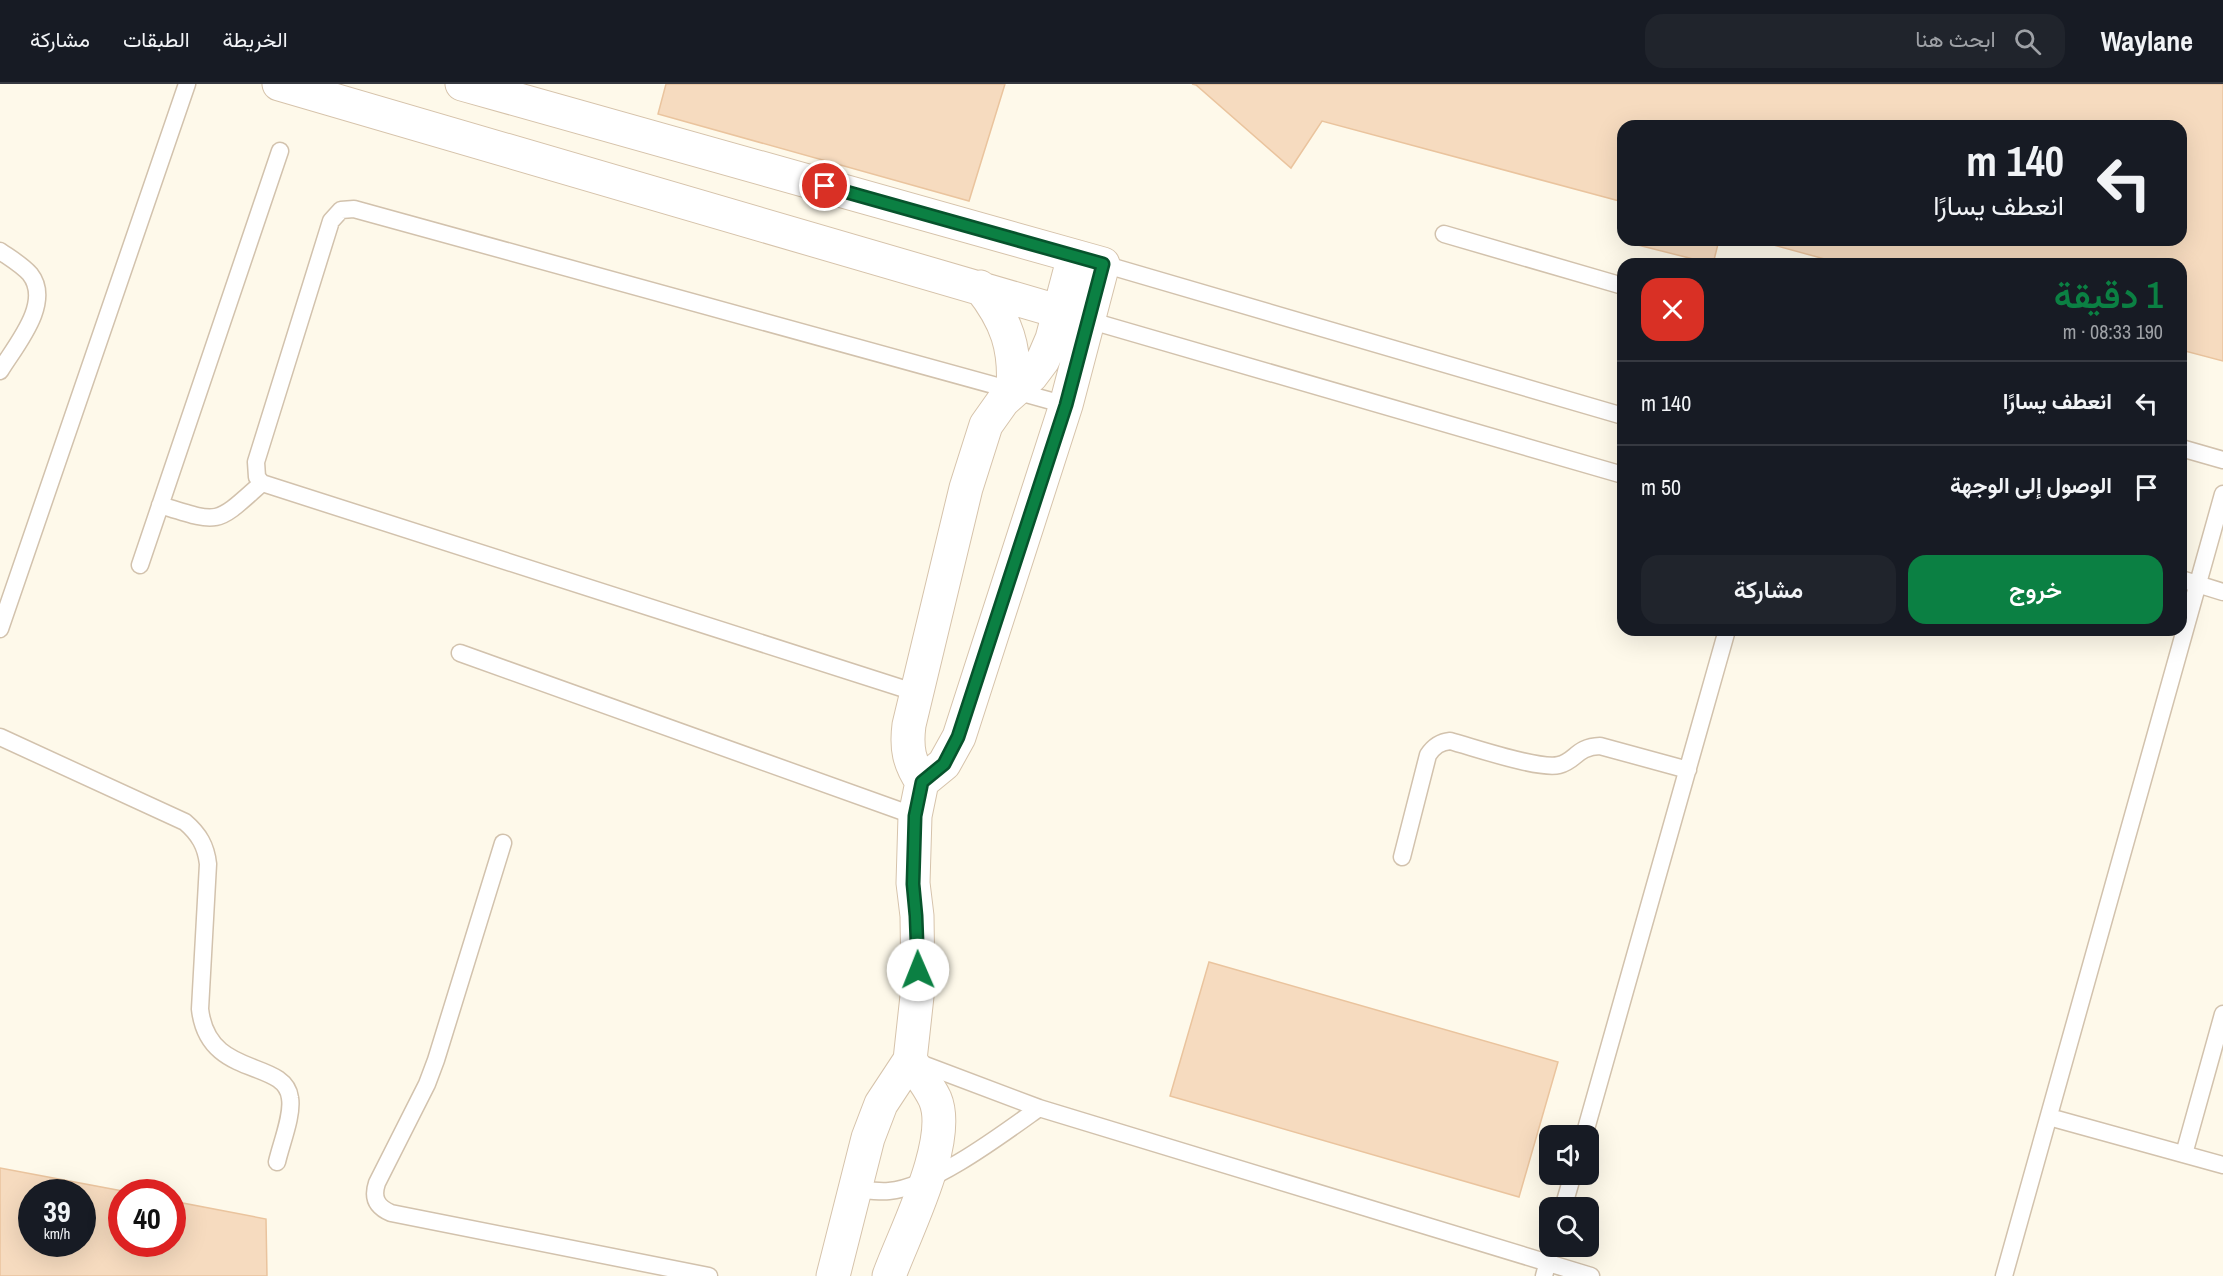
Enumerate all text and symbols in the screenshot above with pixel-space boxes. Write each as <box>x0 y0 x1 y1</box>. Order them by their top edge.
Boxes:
search box <box>1645 14 2065 68</box>
text: Waylane <box>2101 22 2193 60</box>
text: ابحث هنا <box>1915 24 1996 54</box>
text: مشاركة <box>30 25 90 54</box>
text: الطبقات <box>123 25 190 54</box>
text: الخريطة <box>223 25 288 54</box>
icon: search <box>2011 25 2044 58</box>
text: 140 m <box>1966 133 2064 189</box>
icon: left <box>2085 144 2163 222</box>
pin <box>799 160 850 211</box>
icon: arrive <box>808 169 841 202</box>
text: انعطف يسارًا <box>1933 187 2064 223</box>
text: 1 دقيقة <box>2054 271 2163 319</box>
button: close <box>1641 278 1704 341</box>
text: 190 m · 08:33 <box>2063 318 2163 345</box>
text: انعطف يسارًا <box>2003 386 2112 416</box>
icon: left <box>2130 387 2163 420</box>
text: 140 m <box>1641 388 1691 418</box>
text: الوصول إلى الوجهة <box>1950 470 2112 500</box>
icon: arrive <box>2130 471 2163 504</box>
text: 50 m <box>1641 472 1681 502</box>
button: مشاركة <box>1641 555 1896 624</box>
button: خروج <box>1908 555 2163 624</box>
position arrow <box>886 938 950 1002</box>
map controls <box>1539 1125 1599 1257</box>
button: sound <box>1539 1125 1599 1185</box>
speed limit sign: 40 <box>108 1179 186 1257</box>
text: 39 <box>43 1191 71 1231</box>
button: search <box>1539 1197 1599 1257</box>
text: km/h <box>44 1223 70 1244</box>

